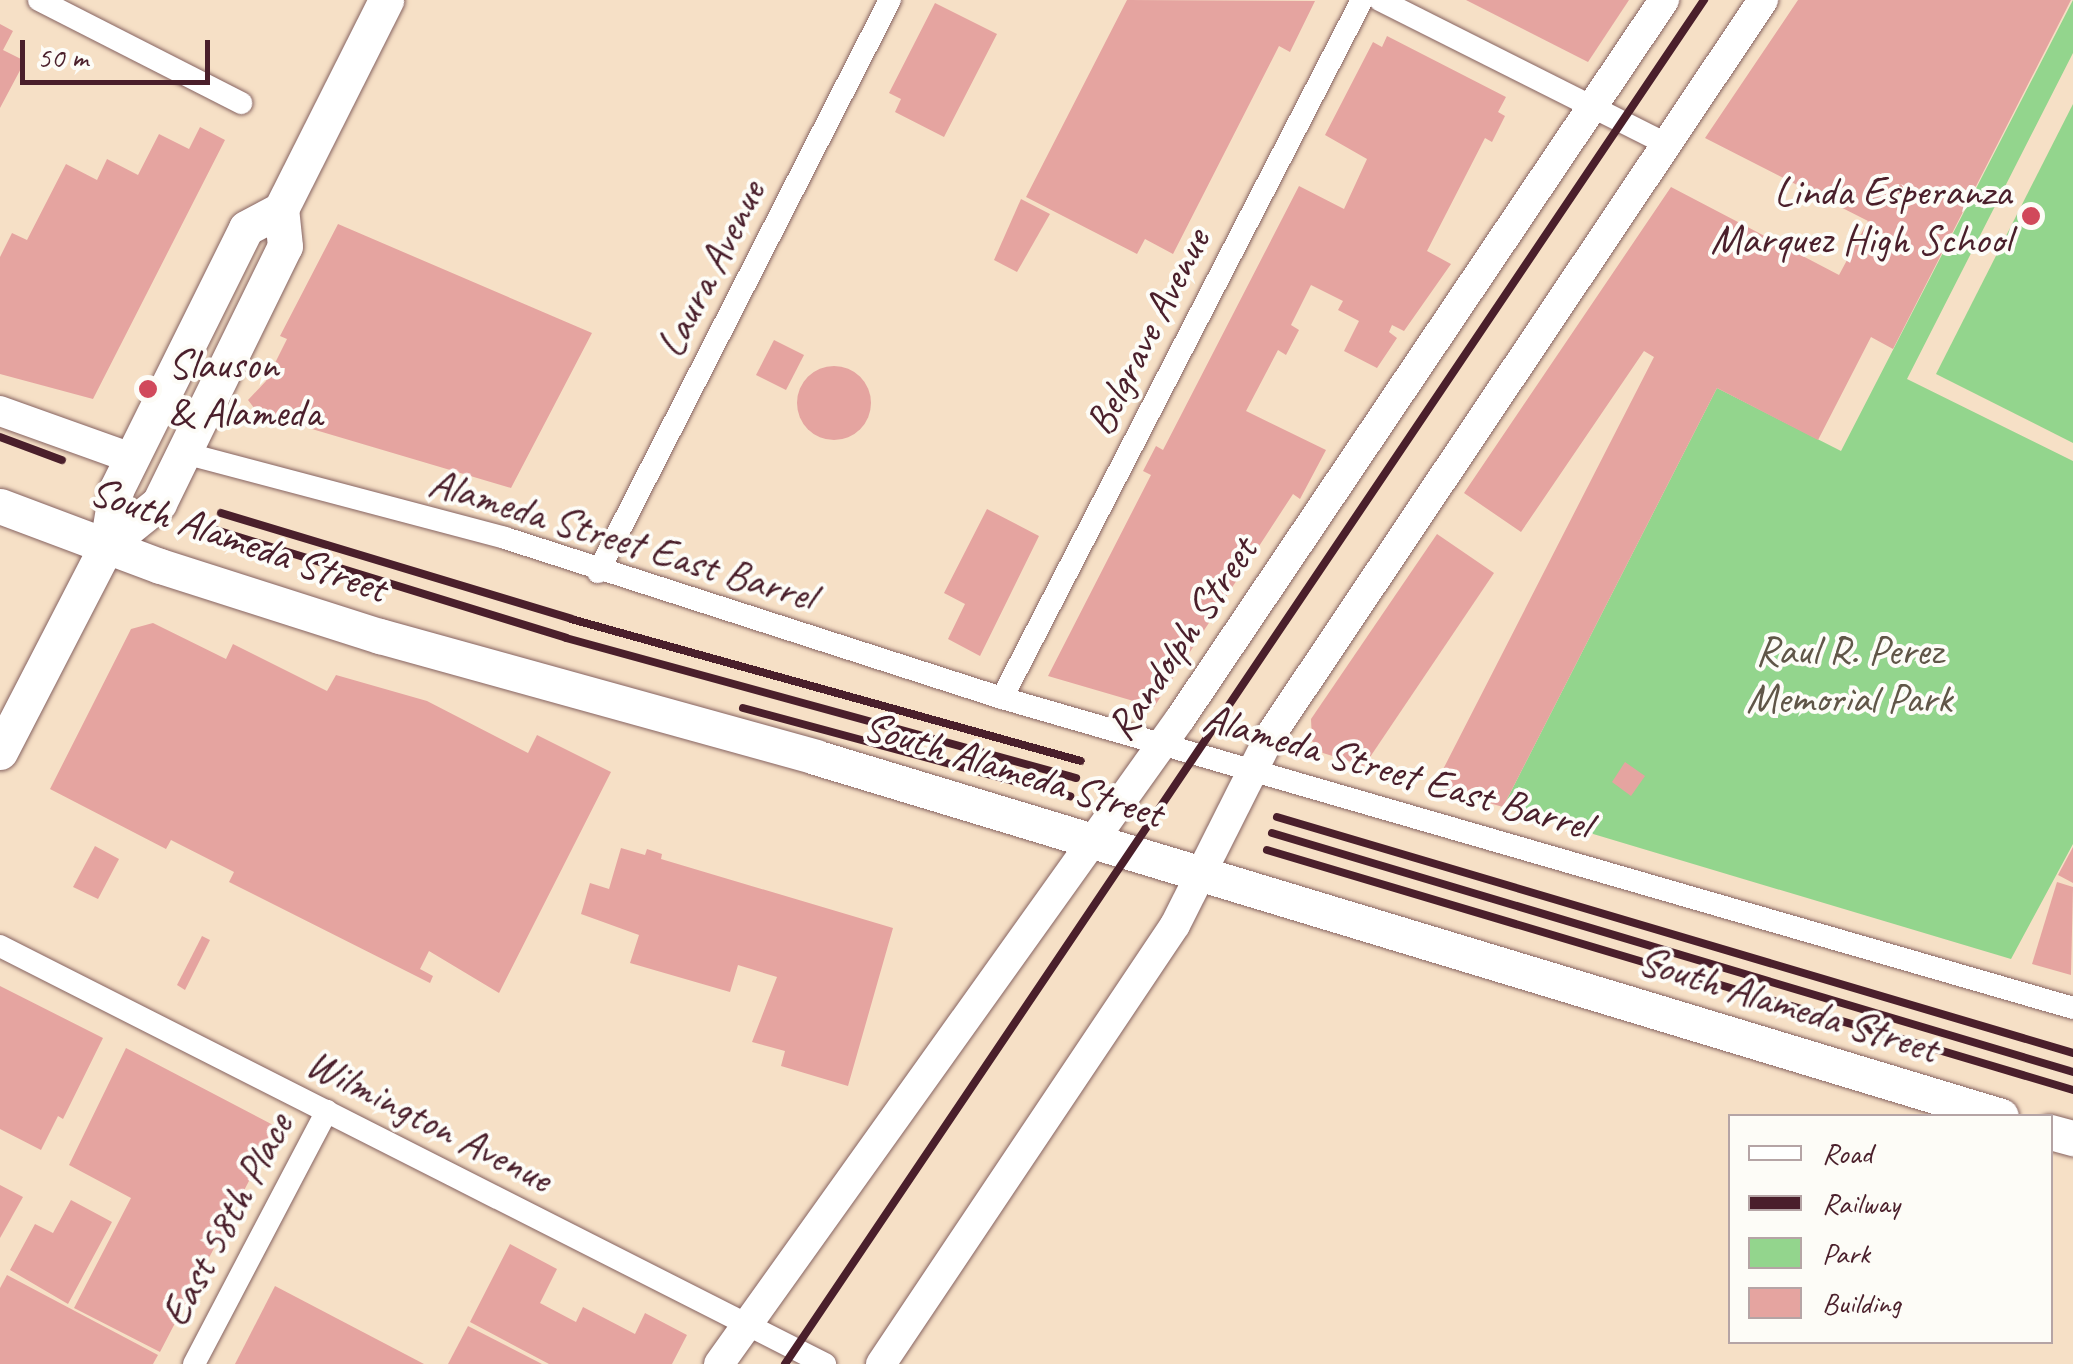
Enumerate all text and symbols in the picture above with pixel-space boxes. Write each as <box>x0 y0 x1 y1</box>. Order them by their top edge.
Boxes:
scale bar <box>25 20 215 82</box>
text: 50 m <box>37 38 88 76</box>
place label: Linda Esperanza Marquez High School <box>1713 167 2011 266</box>
street label: Laura Avenue <box>645 173 777 365</box>
marker: Linda Esperanza Marquez High School <box>2020 205 2042 227</box>
street label: Belgrave Avenue <box>1075 221 1221 443</box>
place label: Slauson & Alameda <box>168 340 321 438</box>
marker: Slauson & Alameda <box>137 378 159 400</box>
street label: Alameda Street East Barrel <box>423 457 821 623</box>
street label: South Alameda Street <box>81 465 395 615</box>
street label: Randolph Street <box>1096 528 1268 750</box>
park label: Raul R. Perez Memorial Park <box>1745 626 1953 724</box>
street label: Alameda Street East Barrel <box>1197 692 1597 852</box>
street label: South Alameda Street <box>855 700 1171 840</box>
street label: South Alameda Street <box>1630 935 1946 1075</box>
street label: Wilmington Avenue <box>298 1038 560 1204</box>
street label: East 58th Place <box>150 1105 304 1335</box>
legend <box>1728 1114 2053 1344</box>
text: Road <box>1822 1134 1872 1172</box>
text: Railway <box>1822 1184 1900 1222</box>
text: Park <box>1822 1234 1870 1272</box>
text: Building <box>1822 1284 1901 1322</box>

